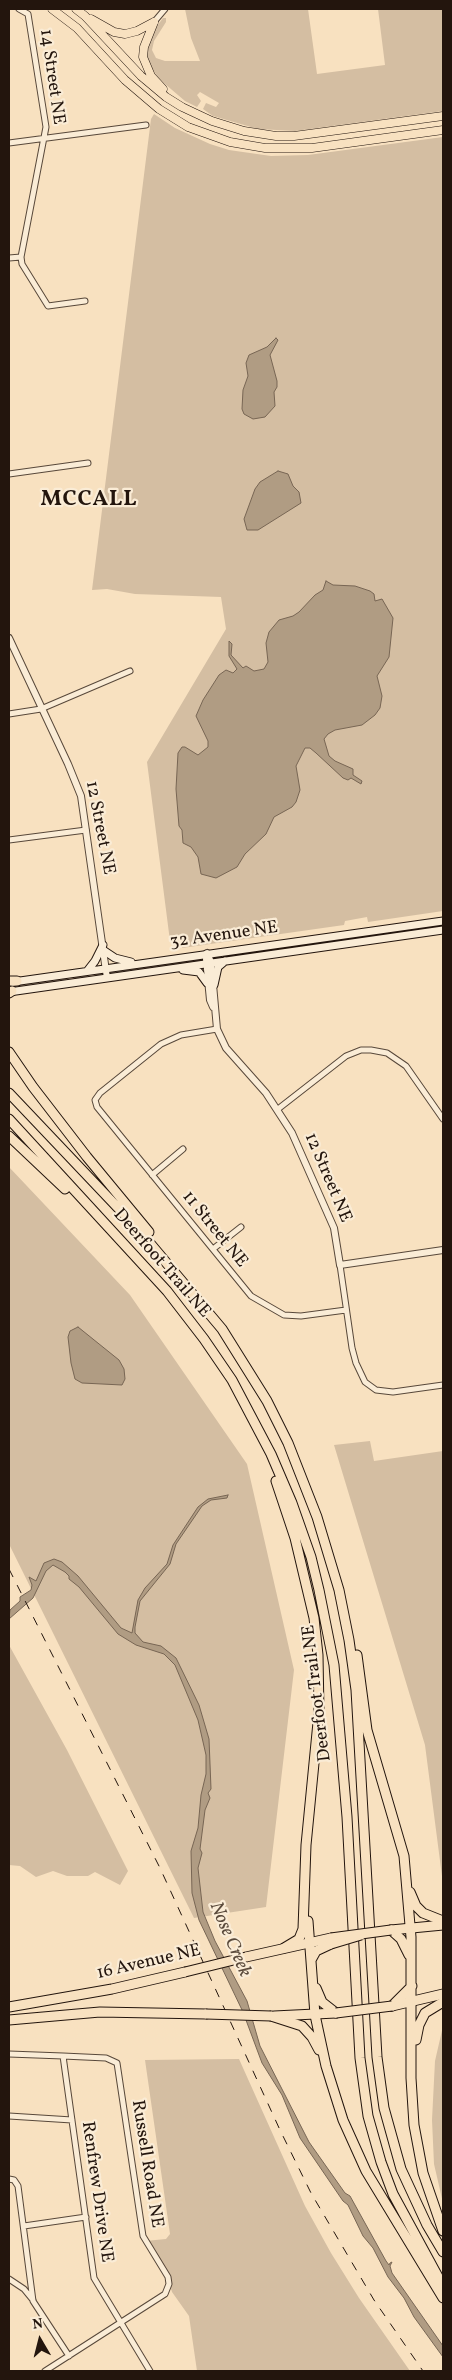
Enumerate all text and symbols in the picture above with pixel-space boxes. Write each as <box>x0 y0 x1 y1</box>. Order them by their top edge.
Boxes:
street label: 14 Street NE <box>34 28 68 126</box>
district label: MCCALL <box>40 488 138 514</box>
street label: 12 Street NE <box>79 779 119 877</box>
street label: 32 Avenue NE <box>168 918 280 954</box>
street label: 12 Street NE <box>298 1130 356 1226</box>
street label: 11 Street NE <box>176 1187 252 1273</box>
street label: Deerfoot Trail NE <box>108 1205 214 1323</box>
street label: Deerfoot Trail NE <box>299 1623 337 1763</box>
water label: Nose Creek <box>203 1899 255 1981</box>
street label: 16 Avenue NE <box>95 1941 203 1985</box>
street label: Russell Road NE <box>125 2099 167 2229</box>
street label: Renfrew Drive NE <box>75 2120 117 2264</box>
north arrow <box>15 2315 65 2365</box>
text: N <box>31 2315 44 2335</box>

